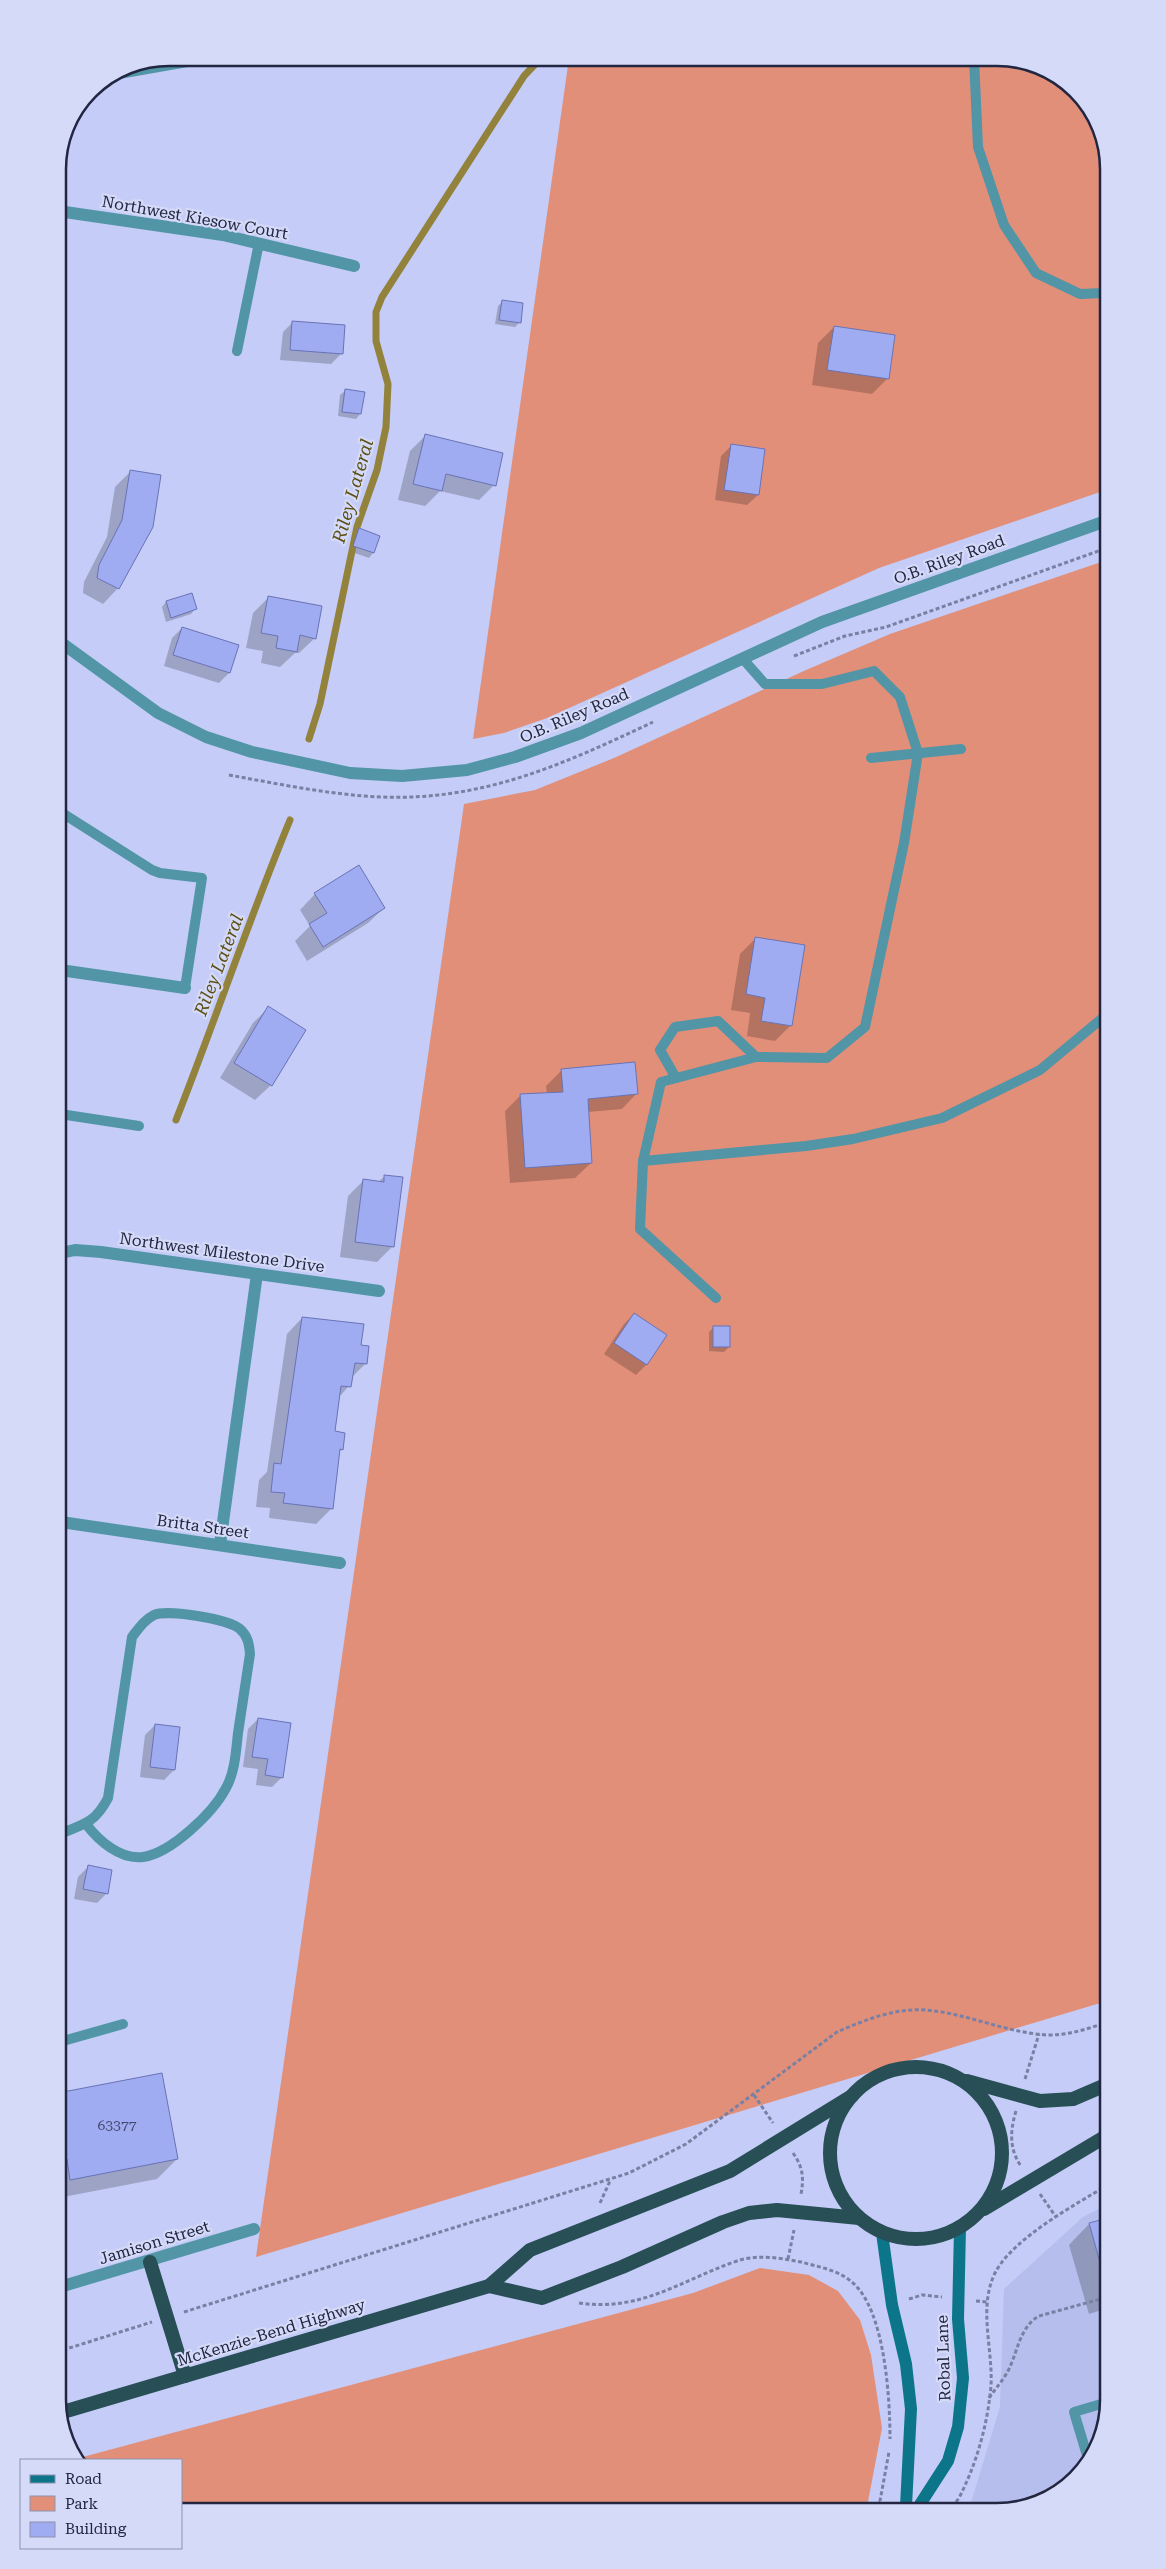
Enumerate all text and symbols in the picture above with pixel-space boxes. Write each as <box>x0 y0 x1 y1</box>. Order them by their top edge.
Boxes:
street label: Northwest Kiesow Court <box>100 192 290 243</box>
water label: Riley Lateral <box>327 437 377 546</box>
street label: O.B. Riley Road <box>891 531 1007 588</box>
street label: O.B. Riley Road <box>517 684 632 747</box>
water label: Riley Lateral <box>189 911 248 1019</box>
street label: Northwest Milestone Drive <box>118 1229 326 1276</box>
street label: Britta Street <box>156 1511 250 1542</box>
house number: 63377 <box>97 2117 137 2133</box>
street label: Jamison Street <box>97 2217 212 2268</box>
street label: McKenzie-Bend Highway <box>175 2295 368 2370</box>
street label: Robal Lane <box>932 2314 955 2401</box>
legend <box>20 2459 182 2549</box>
text: Road <box>65 2470 102 2488</box>
text: Park <box>65 2495 99 2513</box>
text: Building <box>65 2520 127 2538</box>

